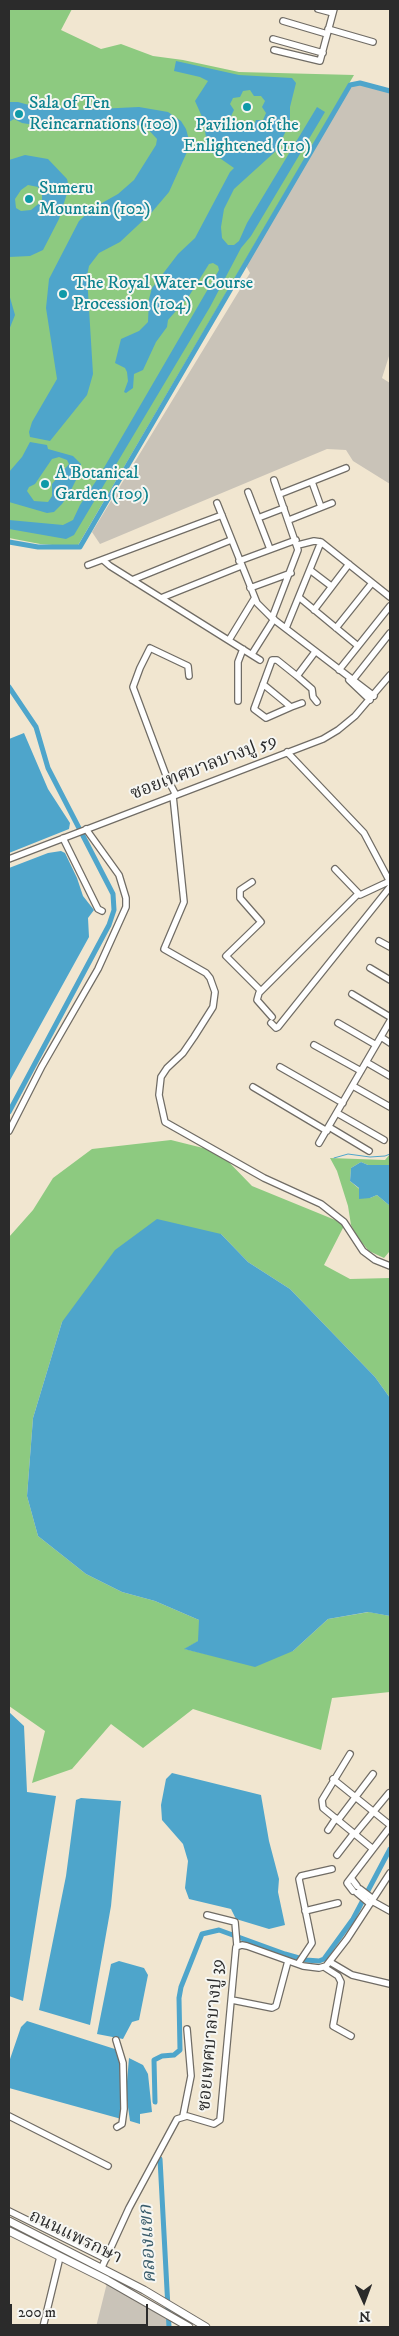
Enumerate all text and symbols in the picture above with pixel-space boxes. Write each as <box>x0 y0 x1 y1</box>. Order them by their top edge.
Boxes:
place label: Sala of Ten Reincarnations (100) <box>29 93 178 136</box>
marker: Pavilion of the Enlightened (110) <box>241 101 253 113</box>
marker: Sala of Ten Reincarnations (100) <box>13 108 25 120</box>
place label: Pavilion of the Enlightened (110) <box>183 115 311 158</box>
place label: Sumeru Mountain (102) <box>39 178 150 220</box>
marker: Sumeru Mountain (102) <box>23 193 35 205</box>
place label: The Royal Water-Course Procession (104) <box>73 273 253 316</box>
marker: The Royal Water-Course Procession (104) <box>57 288 69 300</box>
place label: A Botanical Garden (109) <box>55 463 149 506</box>
marker: A Botanical Garden (109) <box>39 478 51 490</box>
street label: ซอยเทศบาลบางปู 59 <box>128 730 280 806</box>
street label: ซอยเทศบาลบางปู 39 <box>195 1958 229 2112</box>
water label: คลองแขก <box>136 2204 162 2284</box>
street label: ถนนแพรกษา <box>25 2206 125 2270</box>
north arrow <box>339 2276 389 2326</box>
scale bar <box>12 2294 150 2326</box>
text: 200 m <box>18 2303 56 2322</box>
text: N <box>358 2307 371 2325</box>

